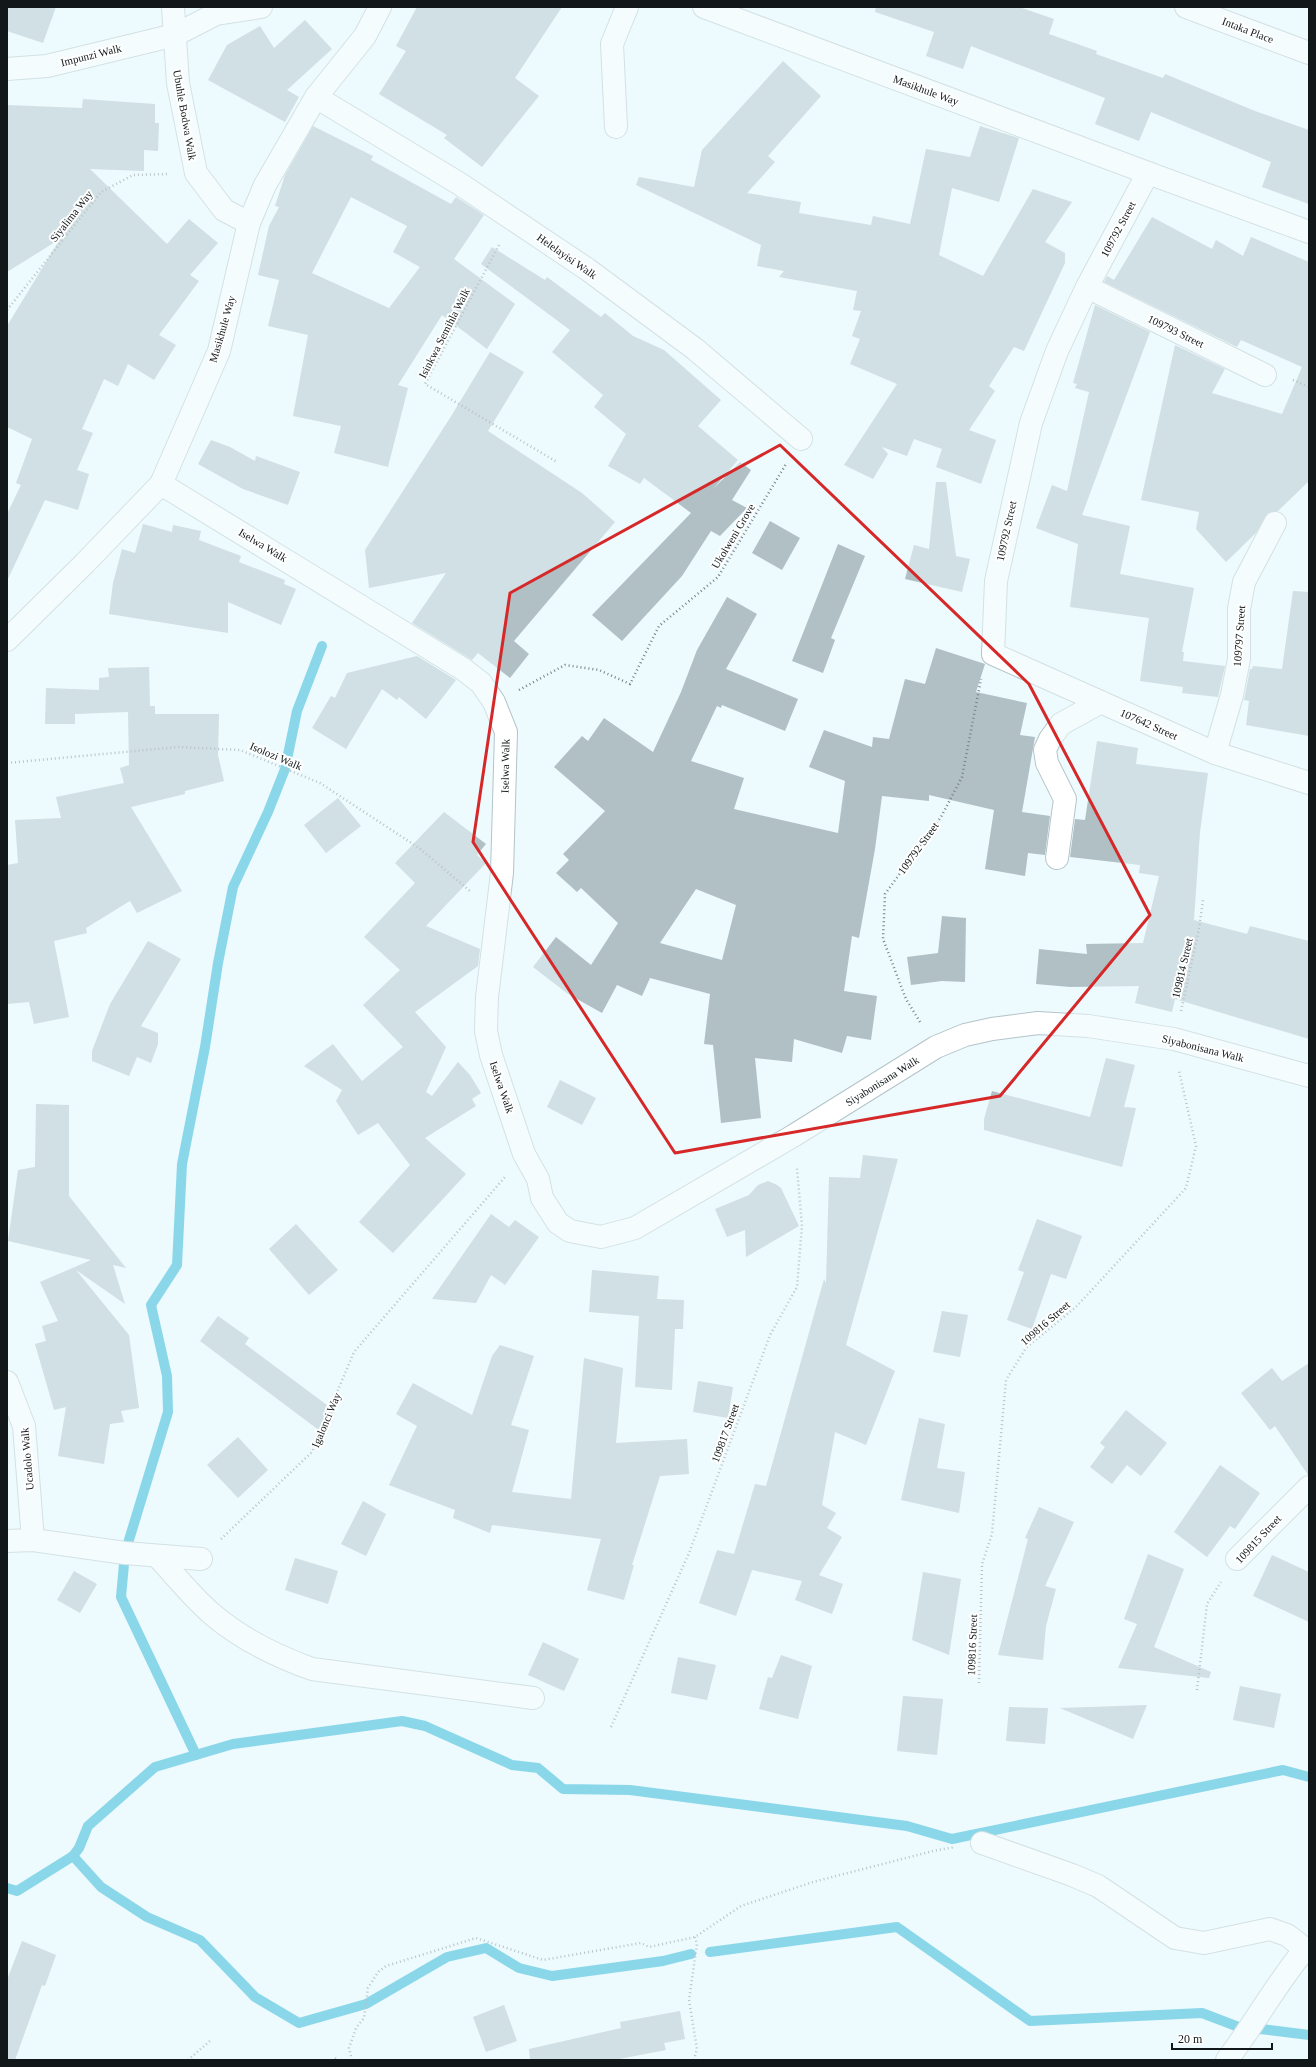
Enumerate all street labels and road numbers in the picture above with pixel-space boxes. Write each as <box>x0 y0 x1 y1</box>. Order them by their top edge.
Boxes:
street label: Intaka Place <box>1221 15 1275 45</box>
street label: Impunzi Walk <box>59 42 123 68</box>
street label: Ubuhle Bodwa Walk <box>171 69 199 162</box>
street label: Masikhule Way <box>892 73 961 108</box>
street label: Siyalima Way <box>47 188 95 244</box>
street label: 109792 Street <box>1098 199 1138 259</box>
street label: Helelayisi Walk <box>535 231 600 281</box>
street label: Isinkwa Semihla Walk <box>416 286 472 380</box>
street label: Masikhule Way <box>207 294 237 364</box>
street label: 109793 Street <box>1146 312 1206 350</box>
street label: 109792 Street <box>994 500 1018 562</box>
street label: Ukolweni Grove <box>709 501 757 571</box>
street label: Iselwa Walk <box>237 526 290 564</box>
street label: 109797 Street <box>1231 605 1247 667</box>
street label: 107642 Street <box>1119 706 1179 742</box>
street label: Iselwa Walk <box>499 738 511 793</box>
street label: Isolozi Walk <box>248 740 304 773</box>
street label: 109792 Street <box>895 820 941 876</box>
street label: 109814 Street <box>1169 937 1195 999</box>
street label: Siyabonisana Walk <box>1161 1032 1246 1064</box>
street label: Siyabonisana Walk <box>843 1053 921 1108</box>
street label: Iselwa Walk <box>488 1059 517 1115</box>
street label: 109816 Street <box>1018 1298 1072 1348</box>
street label: Igalonci Way <box>309 1390 343 1449</box>
street label: 109817 Street <box>709 1402 741 1464</box>
street label: Ucadolo Walk <box>18 1427 36 1491</box>
street label: 109815 Street <box>1233 1512 1283 1566</box>
street label: 109816 Street <box>965 1614 979 1676</box>

